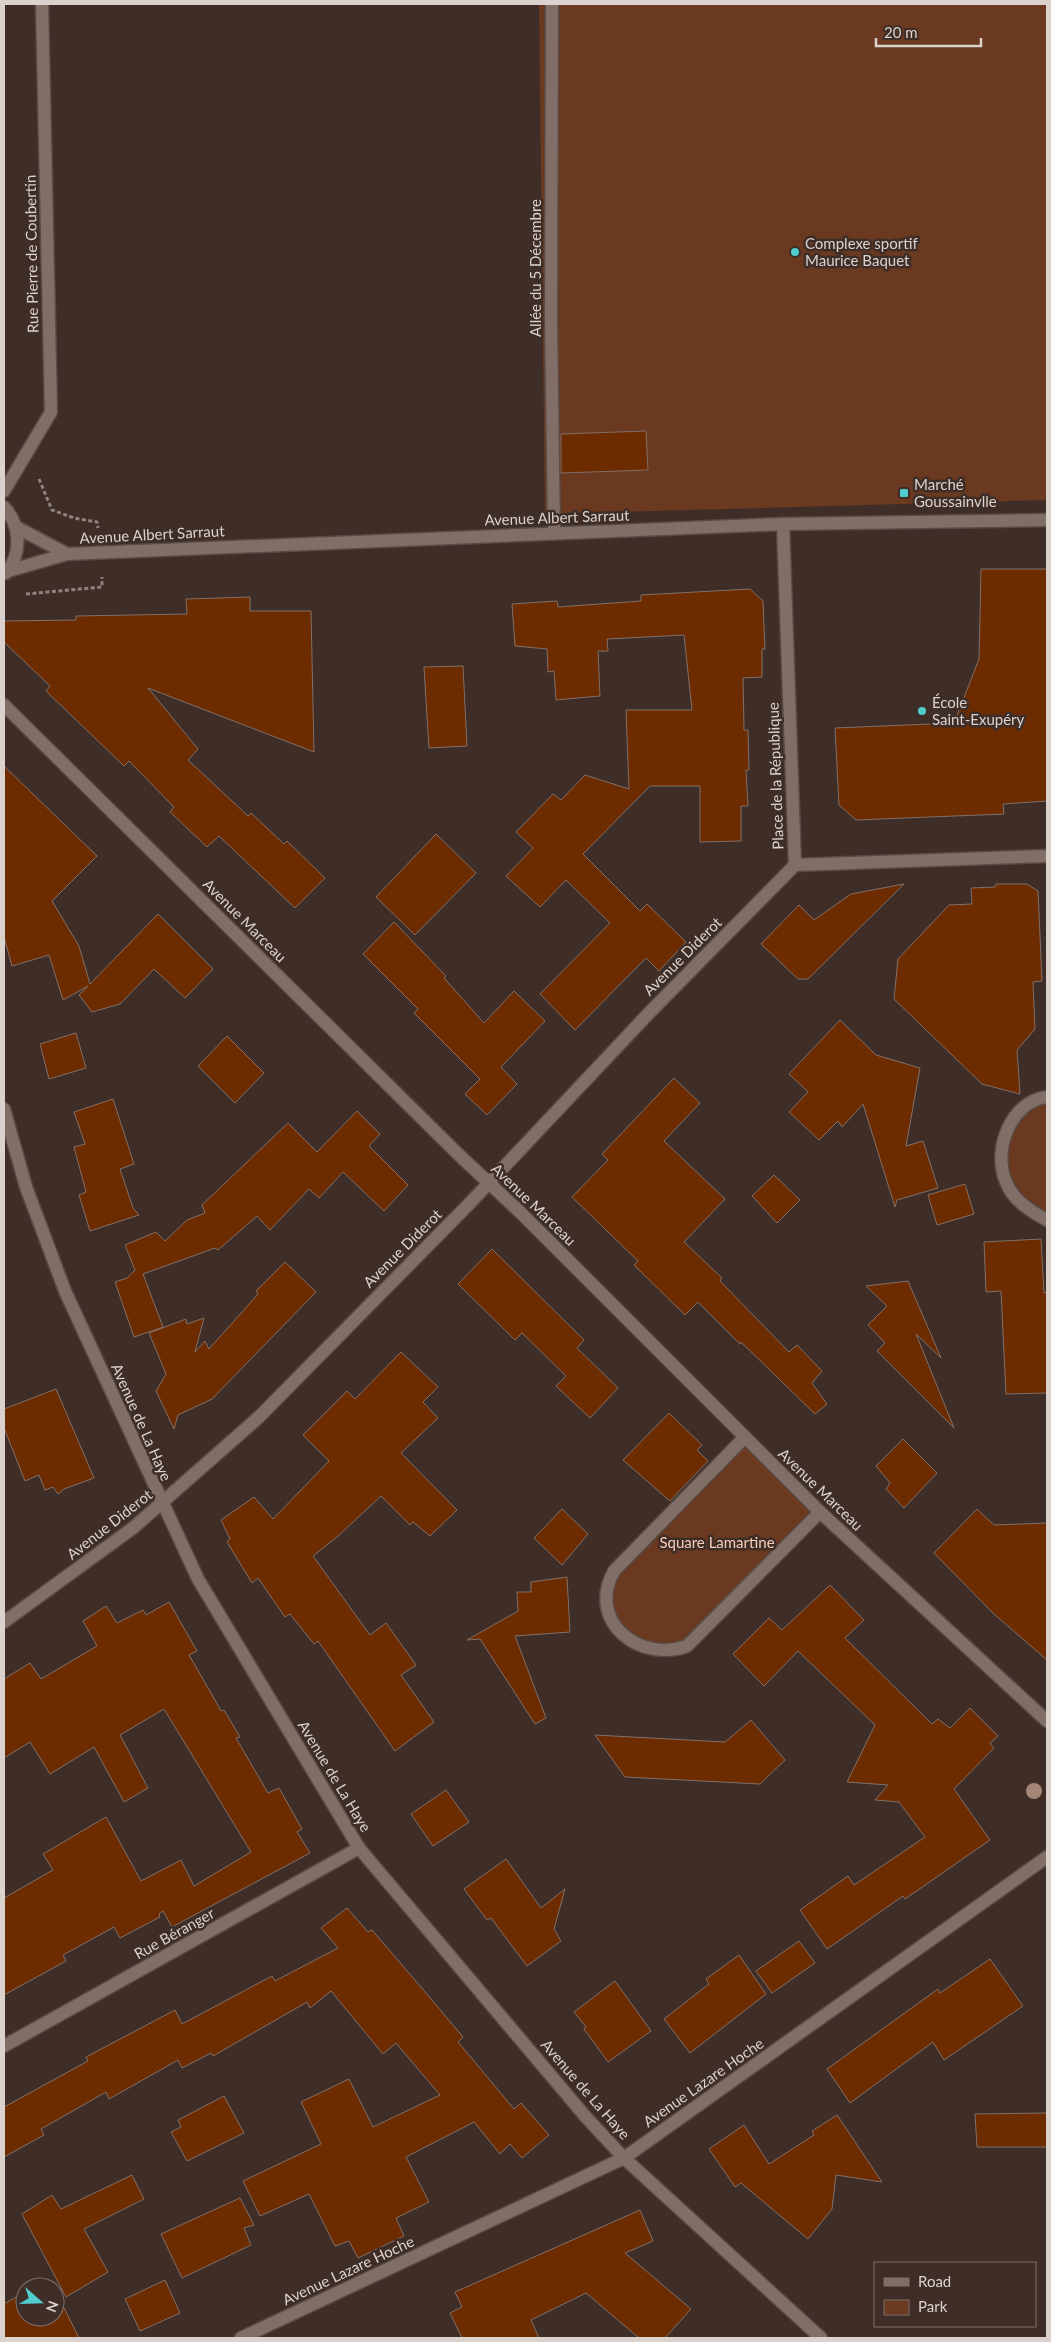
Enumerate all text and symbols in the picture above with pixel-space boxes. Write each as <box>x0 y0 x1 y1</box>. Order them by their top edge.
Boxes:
scale bar <box>876 15 981 47</box>
text: 20 m <box>884 23 918 41</box>
street label: Rue Pierre de Coubertin <box>21 175 41 333</box>
street label: Allée du 5 Décembre <box>526 199 544 337</box>
place label: Complexe sportif Maurice Baquet <box>805 234 918 269</box>
marker: Complexe sportif Maurice Baquet <box>789 246 801 258</box>
place label: Marché Goussainvlle <box>914 475 997 510</box>
marker: Marché Goussainvlle <box>898 487 910 499</box>
street label: Avenue Albert Sarraut <box>484 505 630 529</box>
street label: Avenue Albert Sarraut <box>79 521 226 547</box>
place label: École Saint-Exupéry <box>932 693 1025 728</box>
street label: Place de la République <box>763 702 787 850</box>
marker: École Saint-Exupéry <box>916 705 928 717</box>
street label: Avenue Marceau <box>200 875 290 965</box>
street label: Avenue Diderot <box>639 913 725 999</box>
street label: Avenue Marceau <box>488 1159 580 1249</box>
street label: Avenue Diderot <box>359 1205 445 1291</box>
street label: Avenue de La Haye <box>108 1361 176 1484</box>
street label: Avenue Marceau <box>775 1444 867 1534</box>
street label: Avenue Diderot <box>63 1485 156 1563</box>
park label: Square Lamartine <box>659 1533 775 1551</box>
street label: Avenue de La Haye <box>295 1717 375 1835</box>
street label: Rue Béranger <box>131 1903 218 1962</box>
street label: Avenue Lazare Hoche <box>639 2034 767 2130</box>
street label: Avenue de La Haye <box>538 2035 634 2143</box>
street label: Avenue Lazare Hoche <box>279 2232 417 2308</box>
legend <box>874 2262 1036 2327</box>
text: Road <box>918 2272 951 2290</box>
north arrow <box>15 2277 65 2327</box>
text: Park <box>918 2297 948 2315</box>
text: N <box>43 2299 63 2315</box>

